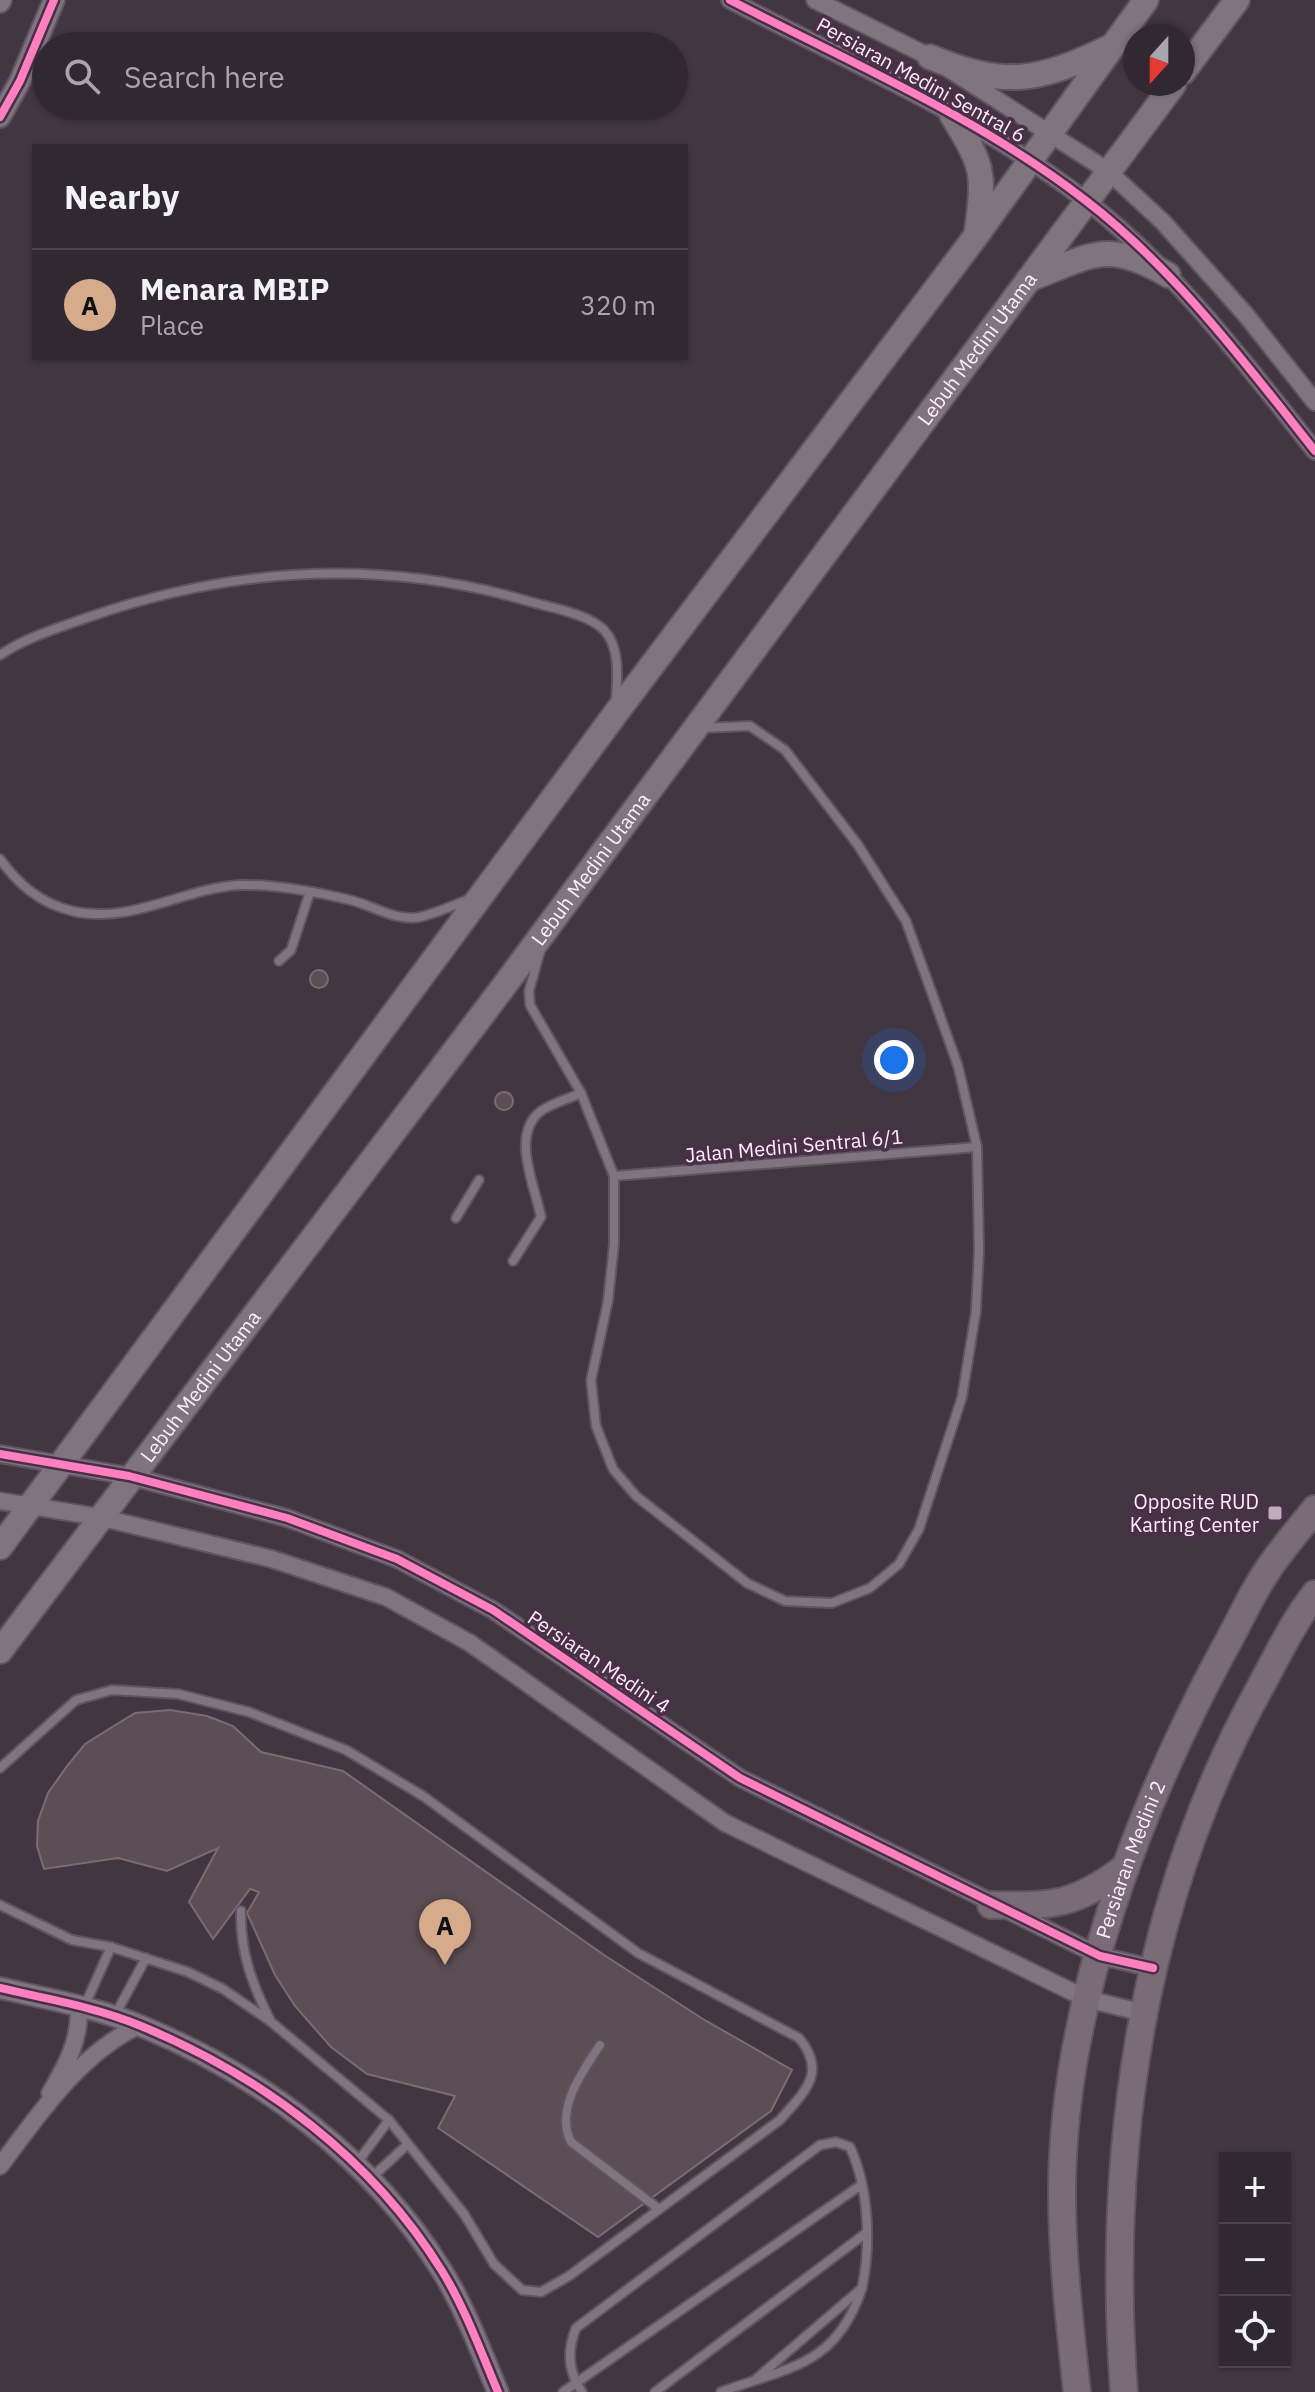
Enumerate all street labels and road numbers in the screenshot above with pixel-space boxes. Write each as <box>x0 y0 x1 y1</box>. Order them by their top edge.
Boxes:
street label: Persiaran Medini Sentral 6 <box>812 11 1031 148</box>
street label: Lebuh Medini Utama <box>911 266 1043 431</box>
street label: Lebuh Medini Utama <box>525 787 656 951</box>
street label: Jalan Medini Sentral 6/1 <box>684 1123 904 1168</box>
street label: Lebuh Medini Utama <box>134 1304 267 1468</box>
street label: Persiaran Medini 4 <box>523 1604 676 1719</box>
street label: Persiaran Medini 2 <box>1089 1776 1172 1942</box>

